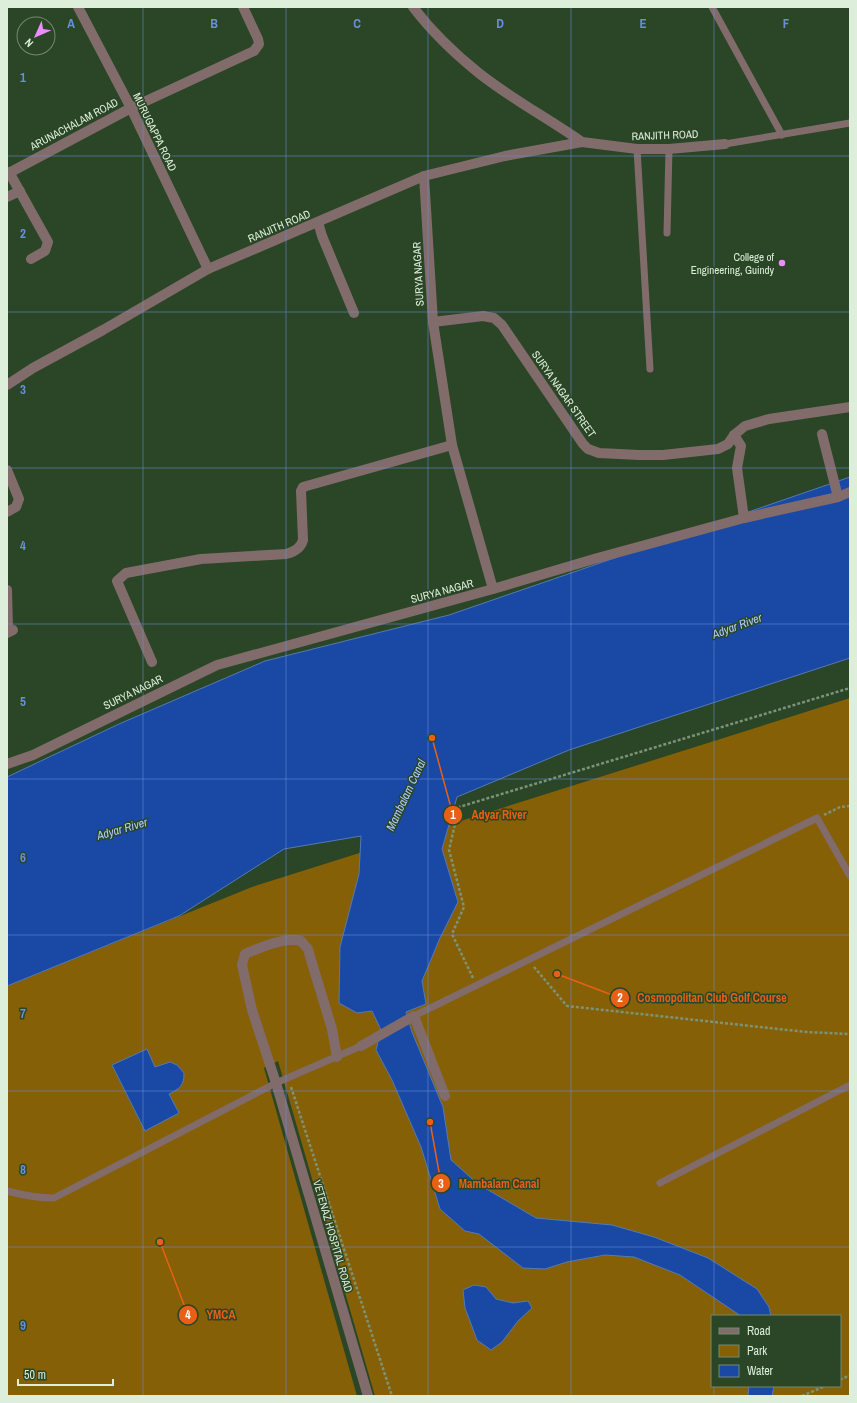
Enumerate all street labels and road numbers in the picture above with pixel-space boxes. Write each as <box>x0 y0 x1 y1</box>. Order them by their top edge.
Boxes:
street label: MURUGAPPA ROAD <box>130 90 180 174</box>
street label: ARUNACHALAM ROAD <box>27 95 120 154</box>
street label: RANJITH ROAD <box>631 127 699 143</box>
street label: RANJITH ROAD <box>246 207 312 245</box>
street label: SURYA NAGAR <box>409 241 427 307</box>
street label: SURYA NAGAR STREET <box>529 348 599 440</box>
street label: SURYA NAGAR <box>409 576 475 606</box>
street label: SURYA NAGAR <box>101 671 165 712</box>
street label: VETENAZ HOSPITAL ROAD <box>310 1178 356 1294</box>

